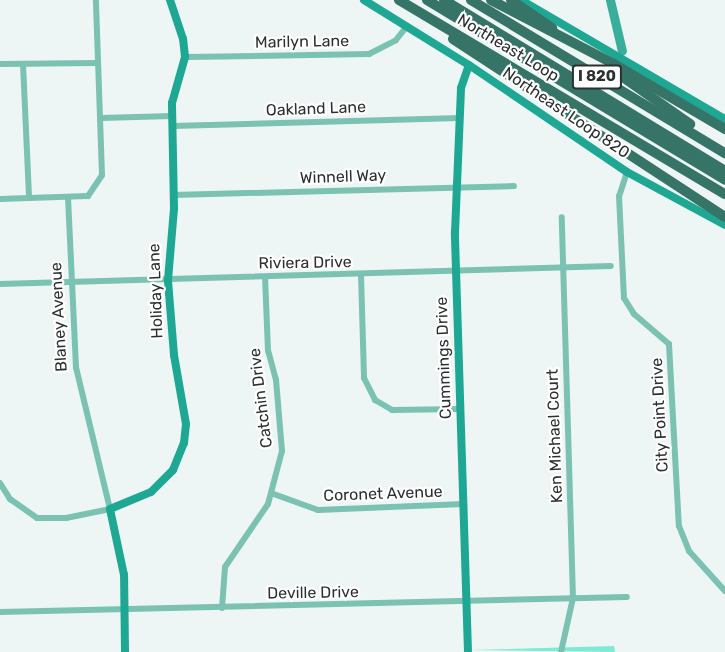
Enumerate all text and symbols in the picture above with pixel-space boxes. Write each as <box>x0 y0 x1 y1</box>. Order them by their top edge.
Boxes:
street label: Northeast Loop <box>454 10 562 86</box>
street label: Marilyn Lane <box>255 32 349 52</box>
street label: Northeast Loop 820 <box>499 63 633 163</box>
road number: I 820 <box>572 65 622 89</box>
street label: Oakland Lane <box>266 98 366 120</box>
street label: Winnell Way <box>299 166 387 188</box>
street label: Holiday Lane <box>145 243 167 339</box>
street label: Riviera Drive <box>258 253 352 273</box>
street label: Blaney Avenue <box>47 261 71 373</box>
street label: Cummings Drive <box>432 296 456 420</box>
street label: Catchin Drive <box>245 347 277 449</box>
street label: City Point Drive <box>647 357 673 473</box>
street label: Ken Michael Court <box>543 369 567 503</box>
street label: Coronet Avenue <box>323 482 443 506</box>
street label: Deville Drive <box>267 583 359 603</box>

